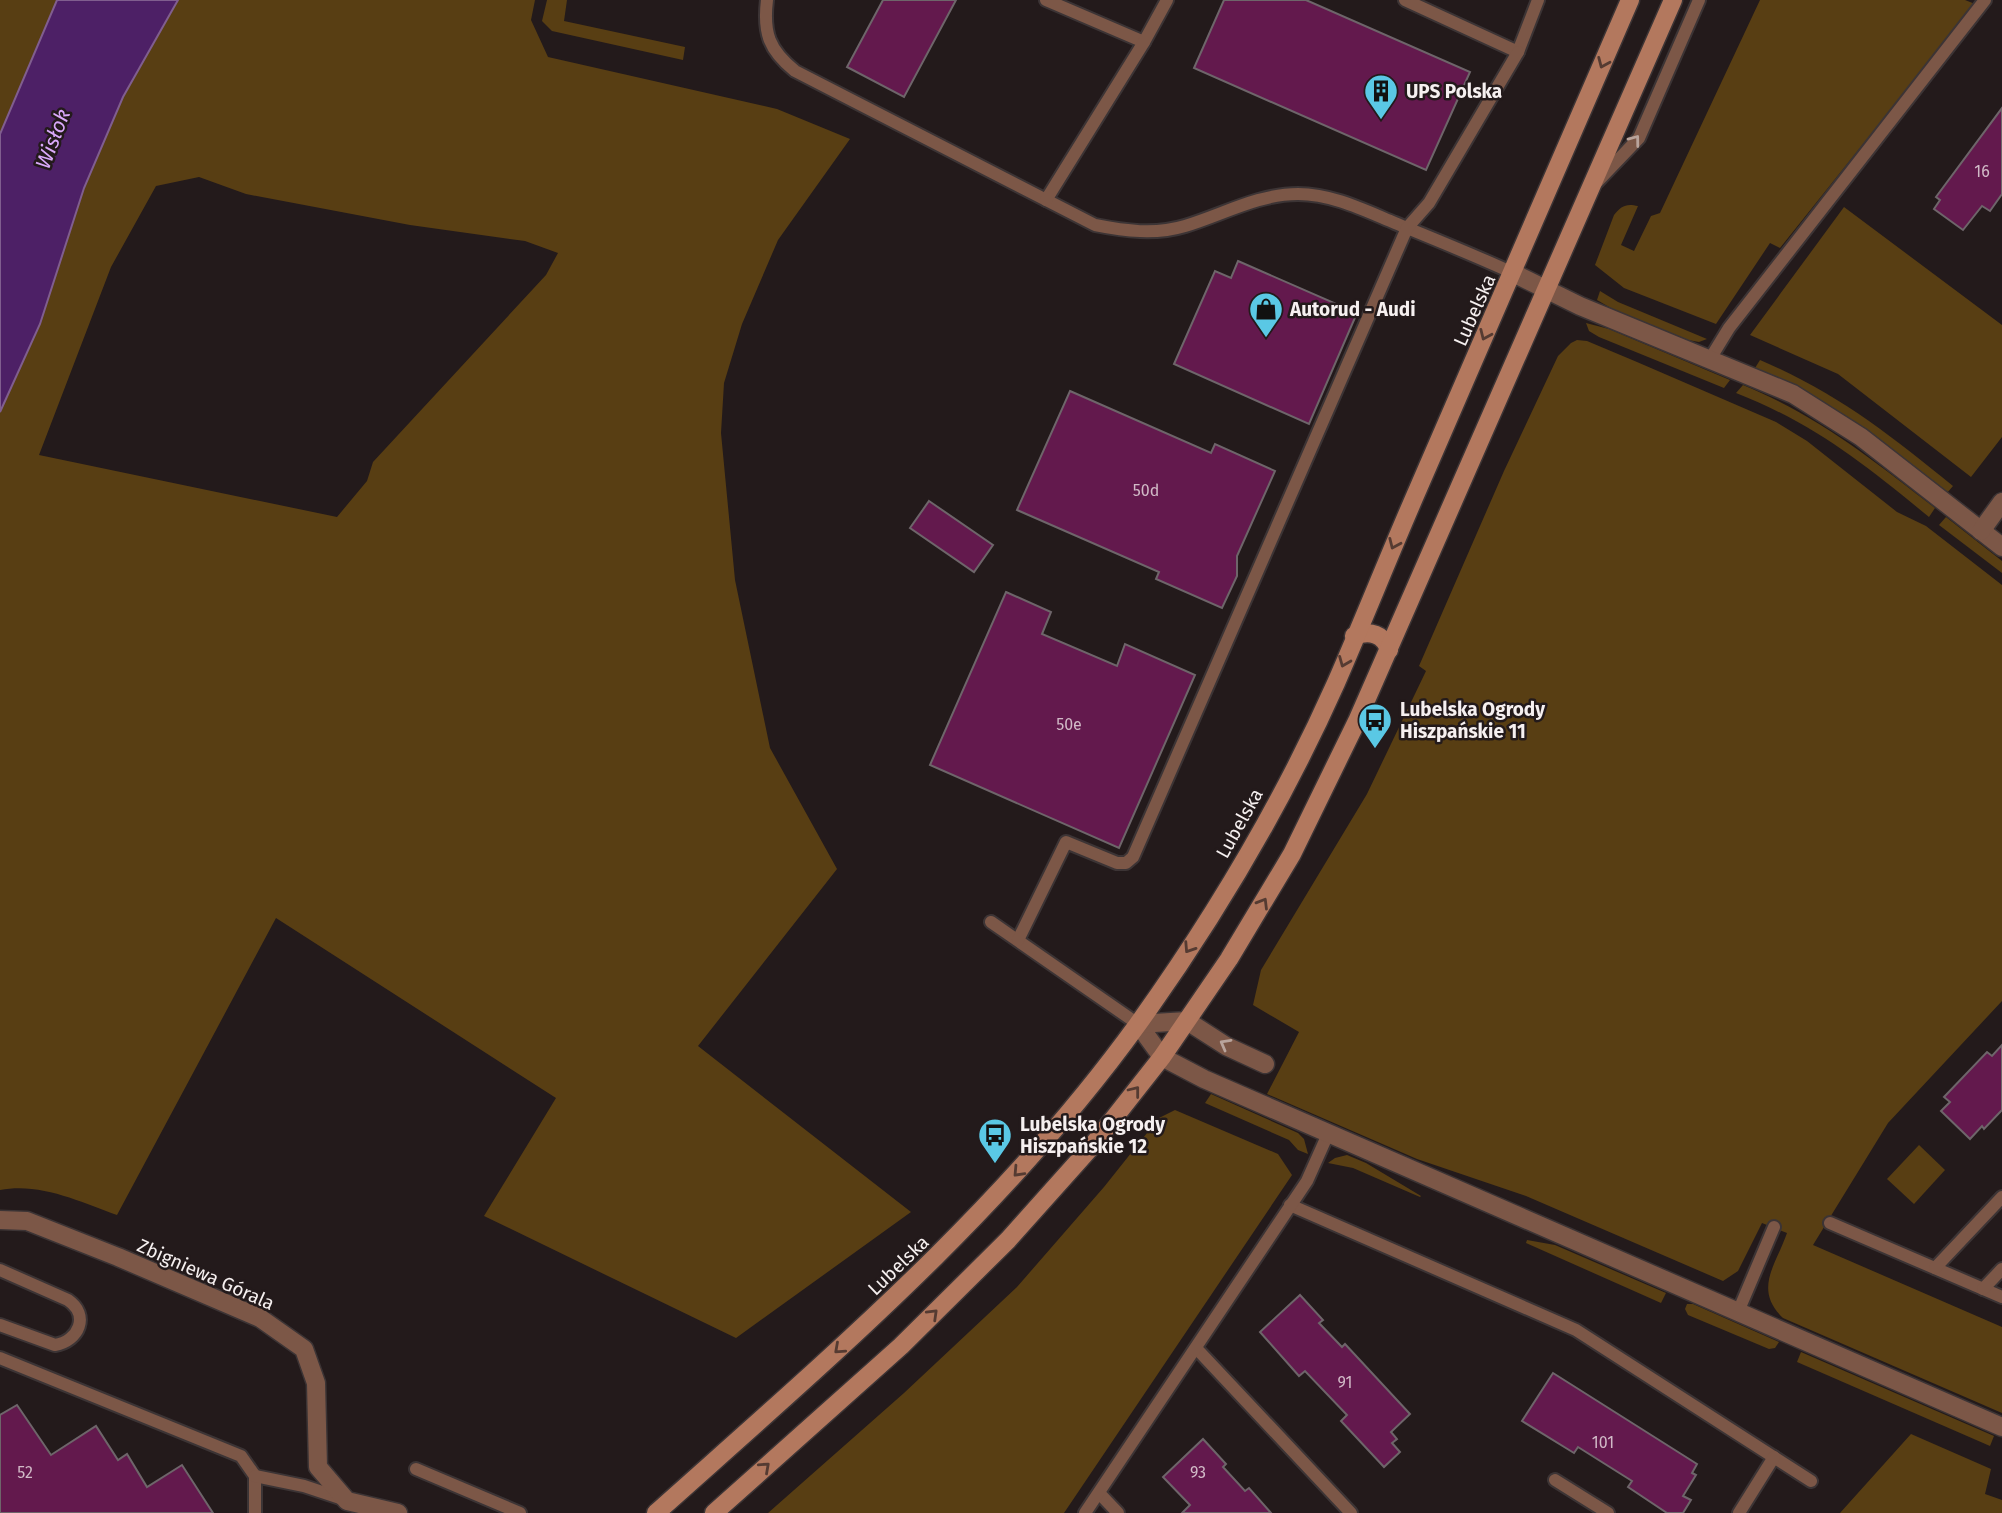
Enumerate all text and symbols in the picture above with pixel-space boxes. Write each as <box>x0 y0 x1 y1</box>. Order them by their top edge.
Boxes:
one-way arrow <box>1597 55 1611 68</box>
building icon: UPS Polska <box>1362 72 1400 121</box>
place label: UPS Polska <box>1406 80 1502 103</box>
water label: Wisłok <box>30 105 76 173</box>
one-way arrow <box>1627 135 1640 147</box>
house number: 16 <box>1974 162 1990 181</box>
street label: Lubelska <box>1448 271 1500 350</box>
shop icon: Autorud - Audi <box>1247 290 1285 339</box>
place label: Autorud - Audi <box>1289 298 1416 321</box>
one-way arrow <box>1479 328 1493 341</box>
house number: 50d <box>1133 481 1159 500</box>
one-way arrow <box>1388 537 1402 549</box>
one-way arrow <box>1338 655 1352 667</box>
place label: Lubelska Ogrody Hiszpańskie 11 <box>1400 698 1545 743</box>
bus stop icon: Lubelska Ogrody Hiszpańskie 11 <box>1356 701 1394 750</box>
house number: 50e <box>1056 715 1082 734</box>
street label: Lubelska <box>1211 784 1268 862</box>
one-way arrow <box>1254 898 1267 911</box>
one-way arrow <box>1185 940 1198 953</box>
one-way arrow <box>1220 1039 1233 1052</box>
one-way arrow <box>1126 1086 1139 1099</box>
place label: Lubelska Ogrody Hiszpańskie 12 <box>1020 1113 1165 1158</box>
bus stop icon: Lubelska Ogrody Hiszpańskie 12 <box>976 1116 1014 1165</box>
one-way arrow <box>1014 1164 1026 1177</box>
street label: Lubelska <box>863 1231 934 1300</box>
street label: Zbigniewa Górala <box>134 1234 278 1315</box>
one-way arrow <box>925 1310 938 1323</box>
one-way arrow <box>834 1341 847 1353</box>
house number: 91 <box>1337 1373 1353 1392</box>
house number: 101 <box>1592 1433 1614 1452</box>
house number: 52 <box>17 1463 33 1482</box>
one-way arrow <box>757 1463 770 1475</box>
house number: 93 <box>1190 1463 1206 1482</box>

